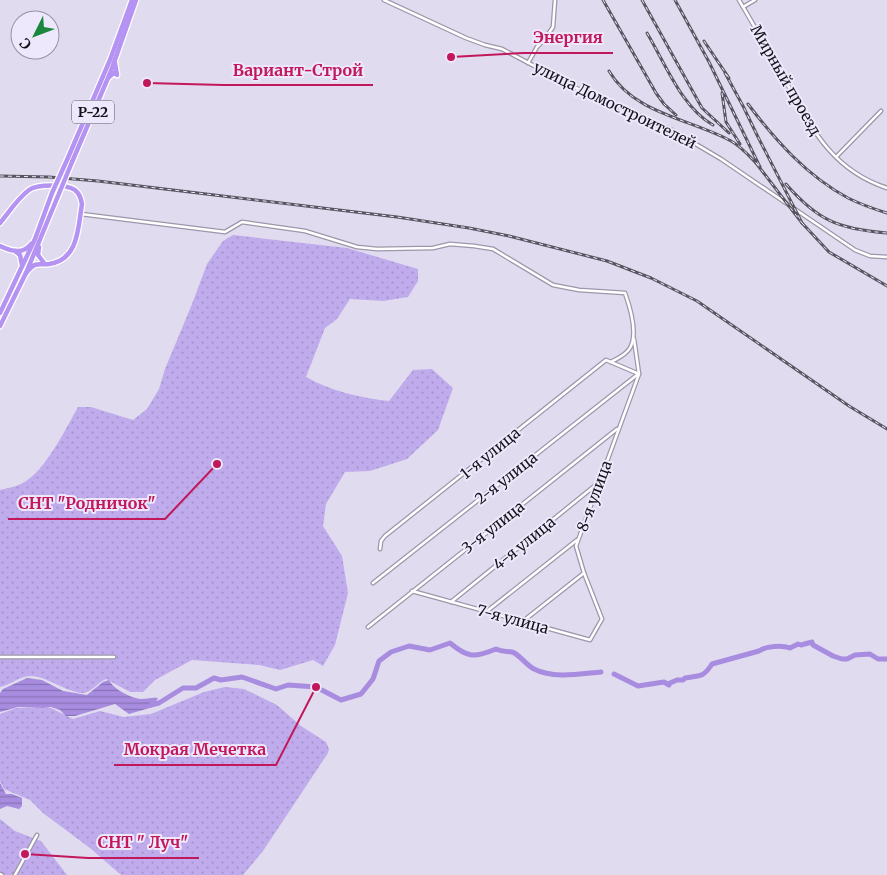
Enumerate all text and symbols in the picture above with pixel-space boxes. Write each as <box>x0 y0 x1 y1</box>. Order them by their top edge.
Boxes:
north arrow <box>10 10 60 60</box>
street label: Мирный проезд <box>747 21 825 139</box>
callout: Энергия <box>523 22 613 53</box>
text: Энергия <box>533 27 603 47</box>
text: С <box>16 34 35 53</box>
callout: Вариант-Строй <box>223 54 373 85</box>
street label: улица Домостроителей <box>530 57 700 153</box>
text: Вариант-Строй <box>233 60 363 80</box>
road number: Р-22 <box>72 100 114 124</box>
street label: 1-я улица <box>456 423 524 483</box>
street label: 2-я улица <box>471 448 541 508</box>
street label: 8-я улица <box>572 458 616 534</box>
callout: СНТ "Родничок" <box>8 488 165 519</box>
text: СНТ "Родничок" <box>18 493 156 513</box>
street label: 3-я улица <box>458 497 528 557</box>
street label: 4-я улица <box>489 512 559 574</box>
street label: 7-я улица <box>475 600 551 638</box>
callout: Мокрая Мечетка <box>114 734 276 765</box>
text: Мокрая Мечетка <box>124 739 266 759</box>
callout: СНТ " Луч" <box>88 827 199 858</box>
text: СНТ " Луч" <box>98 832 188 852</box>

